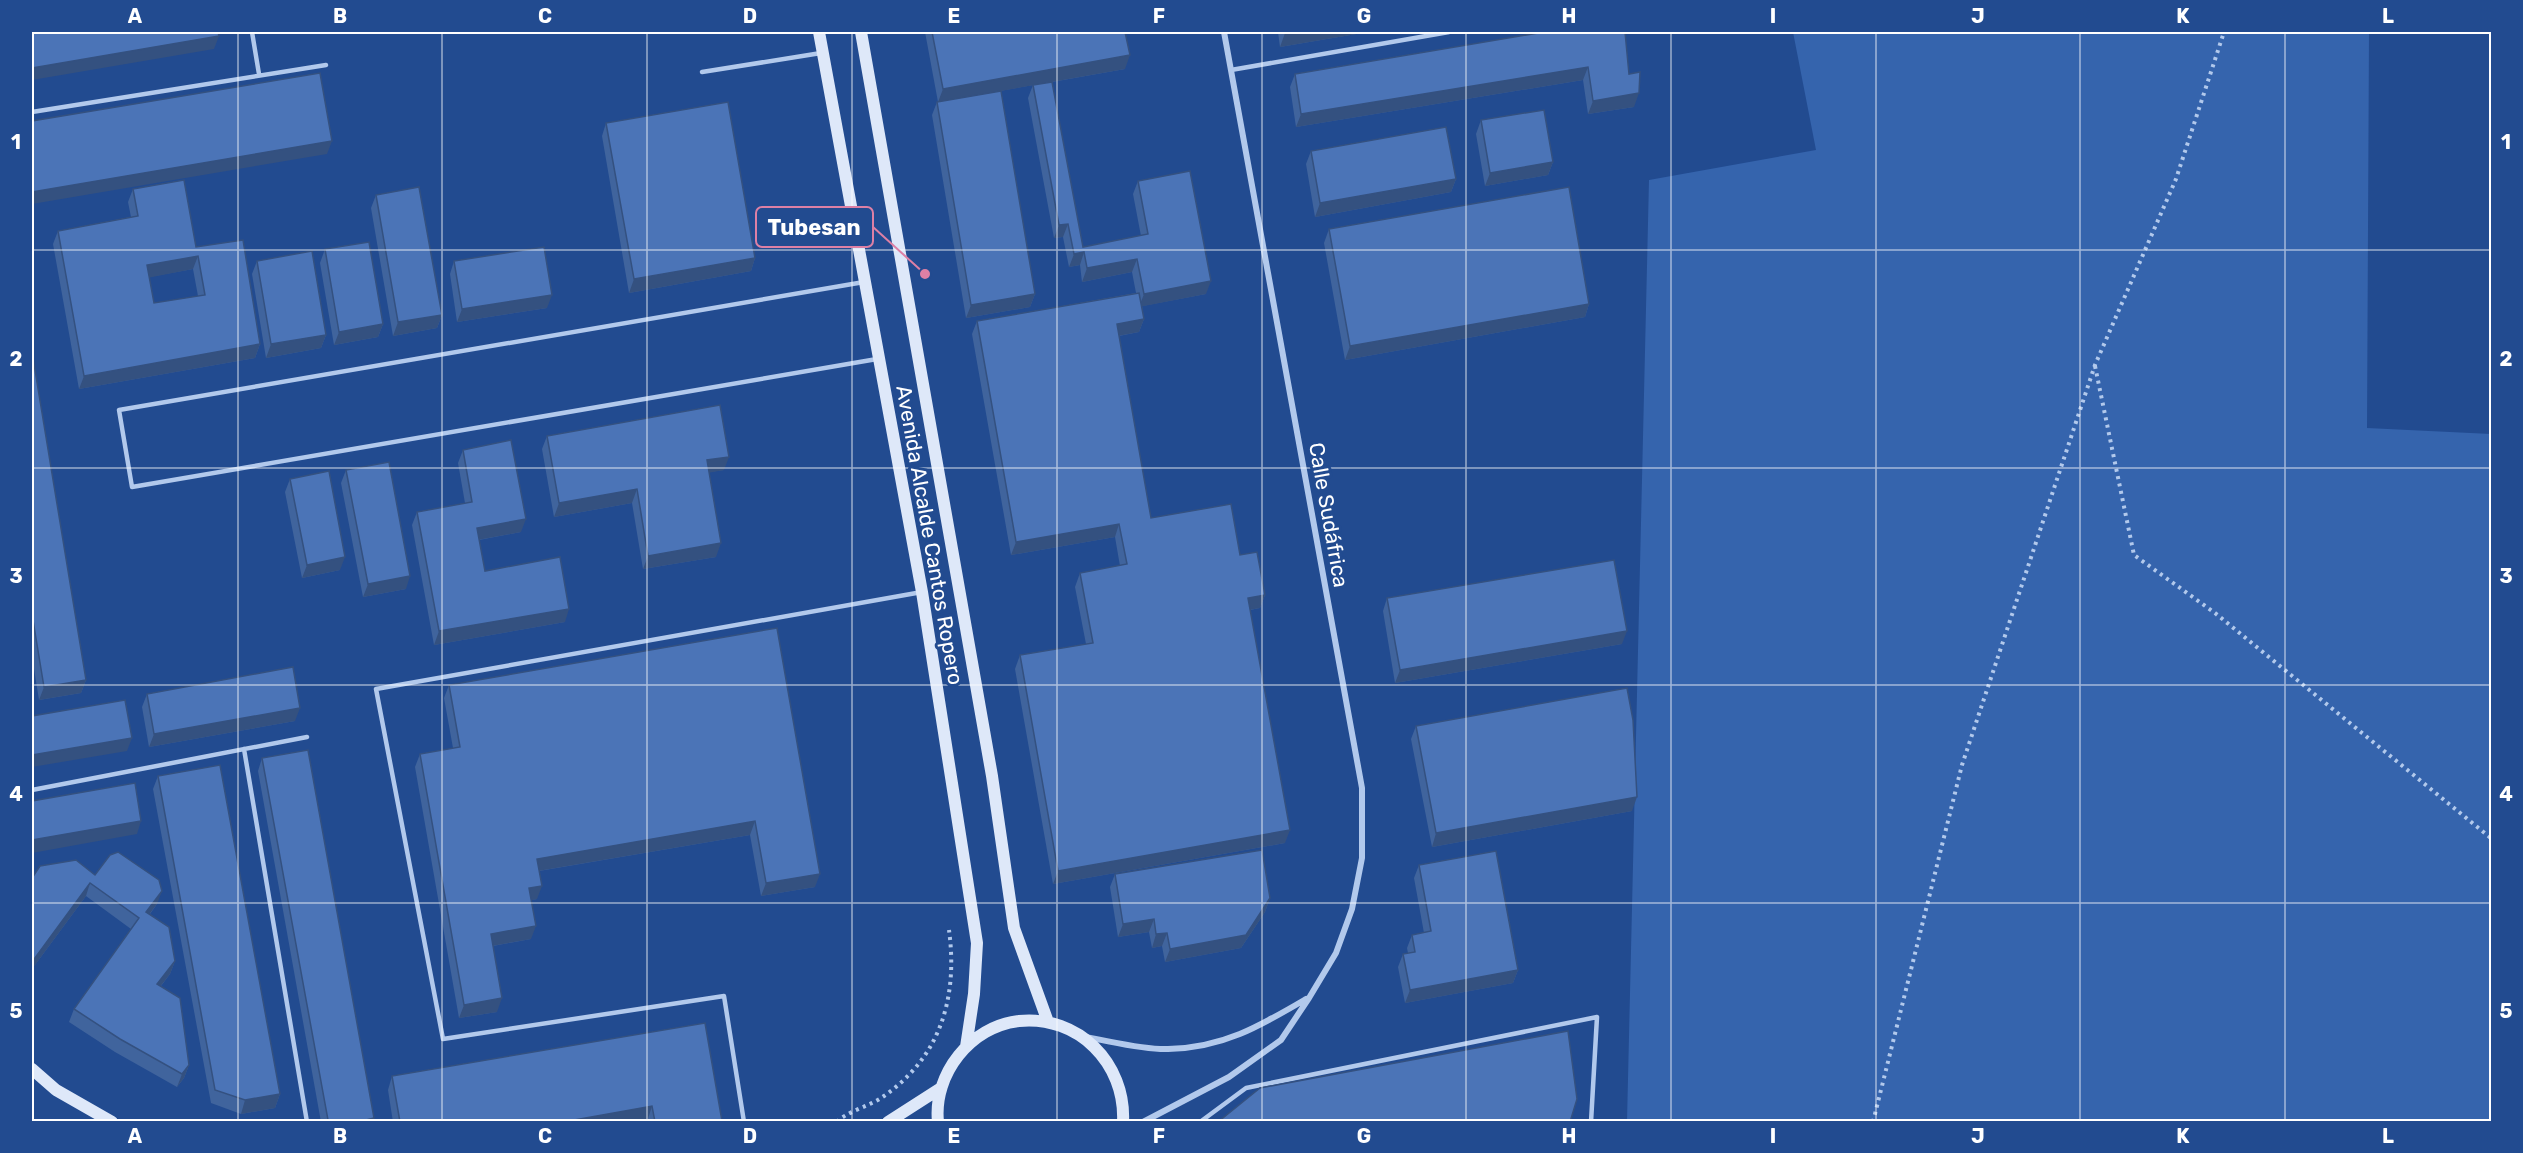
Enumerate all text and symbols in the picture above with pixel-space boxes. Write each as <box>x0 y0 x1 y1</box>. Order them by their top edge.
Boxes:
text: A <box>128 4 143 28</box>
text: B <box>333 4 347 28</box>
text: C <box>538 4 552 28</box>
text: D <box>743 4 757 28</box>
text: E <box>948 4 960 28</box>
text: F <box>1153 4 1165 28</box>
text: G <box>1357 4 1371 28</box>
text: H <box>1562 4 1576 28</box>
text: I <box>1770 4 1776 28</box>
text: J <box>1971 4 1985 28</box>
text: K <box>2176 4 2190 28</box>
text: L <box>2382 4 2394 28</box>
text: 1 <box>11 130 21 154</box>
text: 1 <box>2501 130 2511 154</box>
callout: Tubesan <box>756 207 873 247</box>
text: Tubesan <box>767 214 861 241</box>
text: 2 <box>10 347 23 371</box>
text: 2 <box>2500 347 2513 371</box>
street label: Avenida Alcalde Cantos Ropero <box>891 383 969 687</box>
street label: Calle Sudáfrica <box>1304 441 1354 589</box>
text: 3 <box>9 564 23 588</box>
text: 3 <box>2499 564 2513 588</box>
text: 4 <box>9 782 23 806</box>
text: 4 <box>2499 782 2513 806</box>
text: 5 <box>10 999 23 1023</box>
text: 5 <box>2500 999 2513 1023</box>
text: A <box>128 1124 143 1148</box>
text: B <box>333 1124 347 1148</box>
text: C <box>538 1124 552 1148</box>
text: D <box>743 1124 757 1148</box>
text: E <box>948 1124 960 1148</box>
text: F <box>1153 1124 1165 1148</box>
text: G <box>1357 1124 1371 1148</box>
text: H <box>1562 1124 1576 1148</box>
text: I <box>1770 1124 1776 1148</box>
text: J <box>1971 1124 1985 1148</box>
text: K <box>2176 1124 2190 1148</box>
text: L <box>2382 1124 2394 1148</box>

